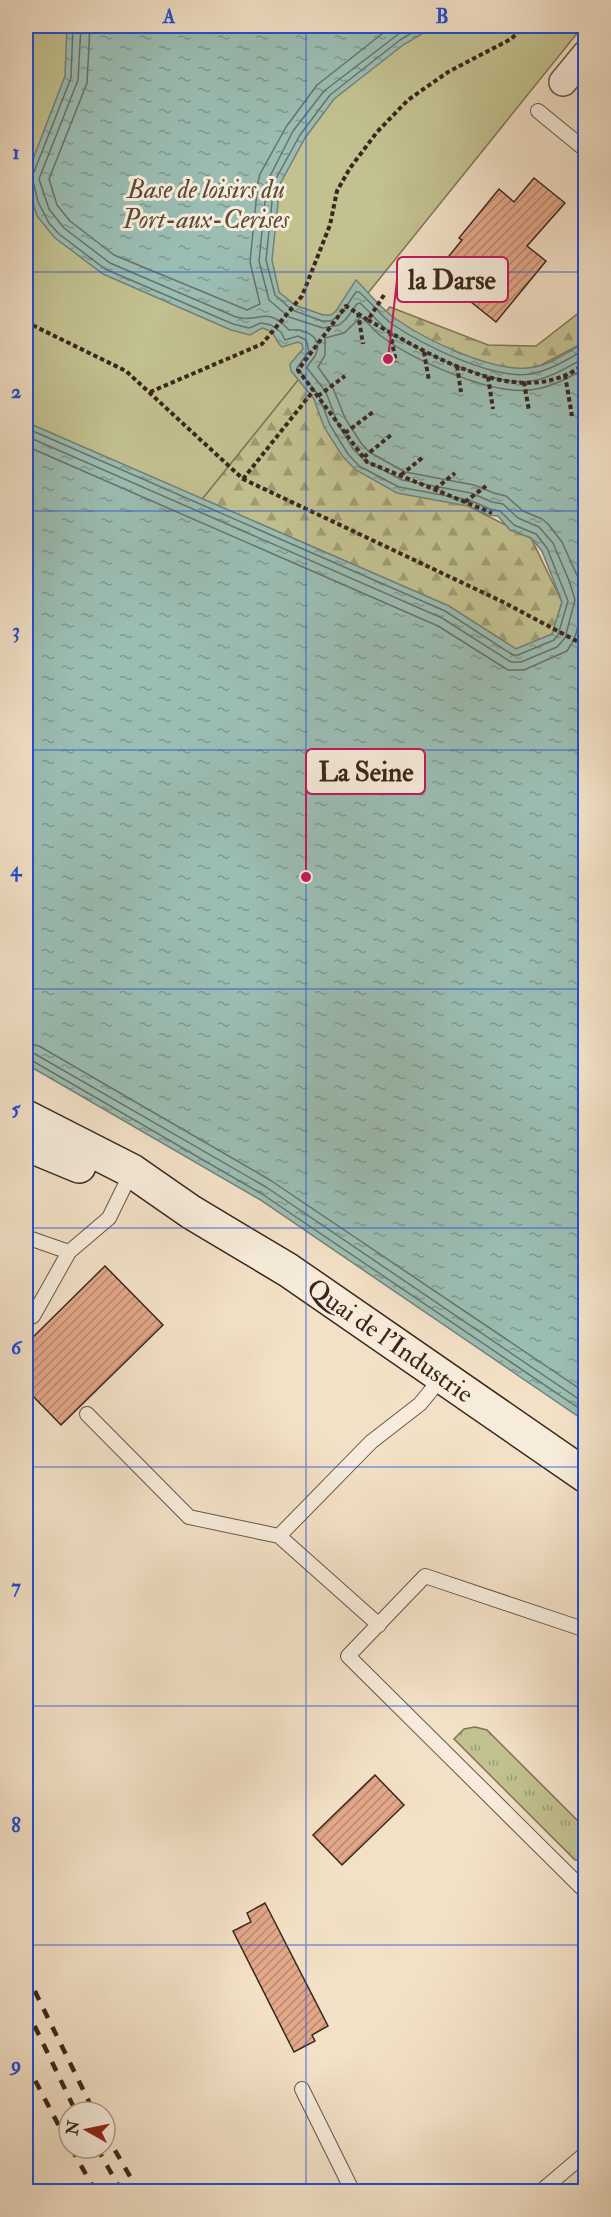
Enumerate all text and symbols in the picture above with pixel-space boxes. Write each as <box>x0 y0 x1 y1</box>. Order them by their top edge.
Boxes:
text: A <box>162 4 176 29</box>
text: B <box>435 4 449 29</box>
text: 1 <box>12 140 20 165</box>
park label: Base de loisirs du Port-aux-Cerises <box>122 174 290 236</box>
callout: la Darse <box>397 257 508 302</box>
text: la Darse <box>407 264 496 297</box>
text: 2 <box>11 379 21 404</box>
text: 3 <box>12 618 20 643</box>
callout: La Seine <box>306 749 425 794</box>
text: La Seine <box>318 756 414 789</box>
text: 4 <box>10 857 23 882</box>
text: 5 <box>12 1096 22 1121</box>
street label: Quai de l'Industrie <box>301 1272 479 1410</box>
text: 6 <box>11 1335 23 1360</box>
text: 7 <box>11 1574 21 1599</box>
text: 8 <box>11 1813 21 1838</box>
text: 9 <box>9 2052 21 2077</box>
north arrow <box>57 2100 117 2160</box>
text: N <box>62 2119 84 2137</box>

